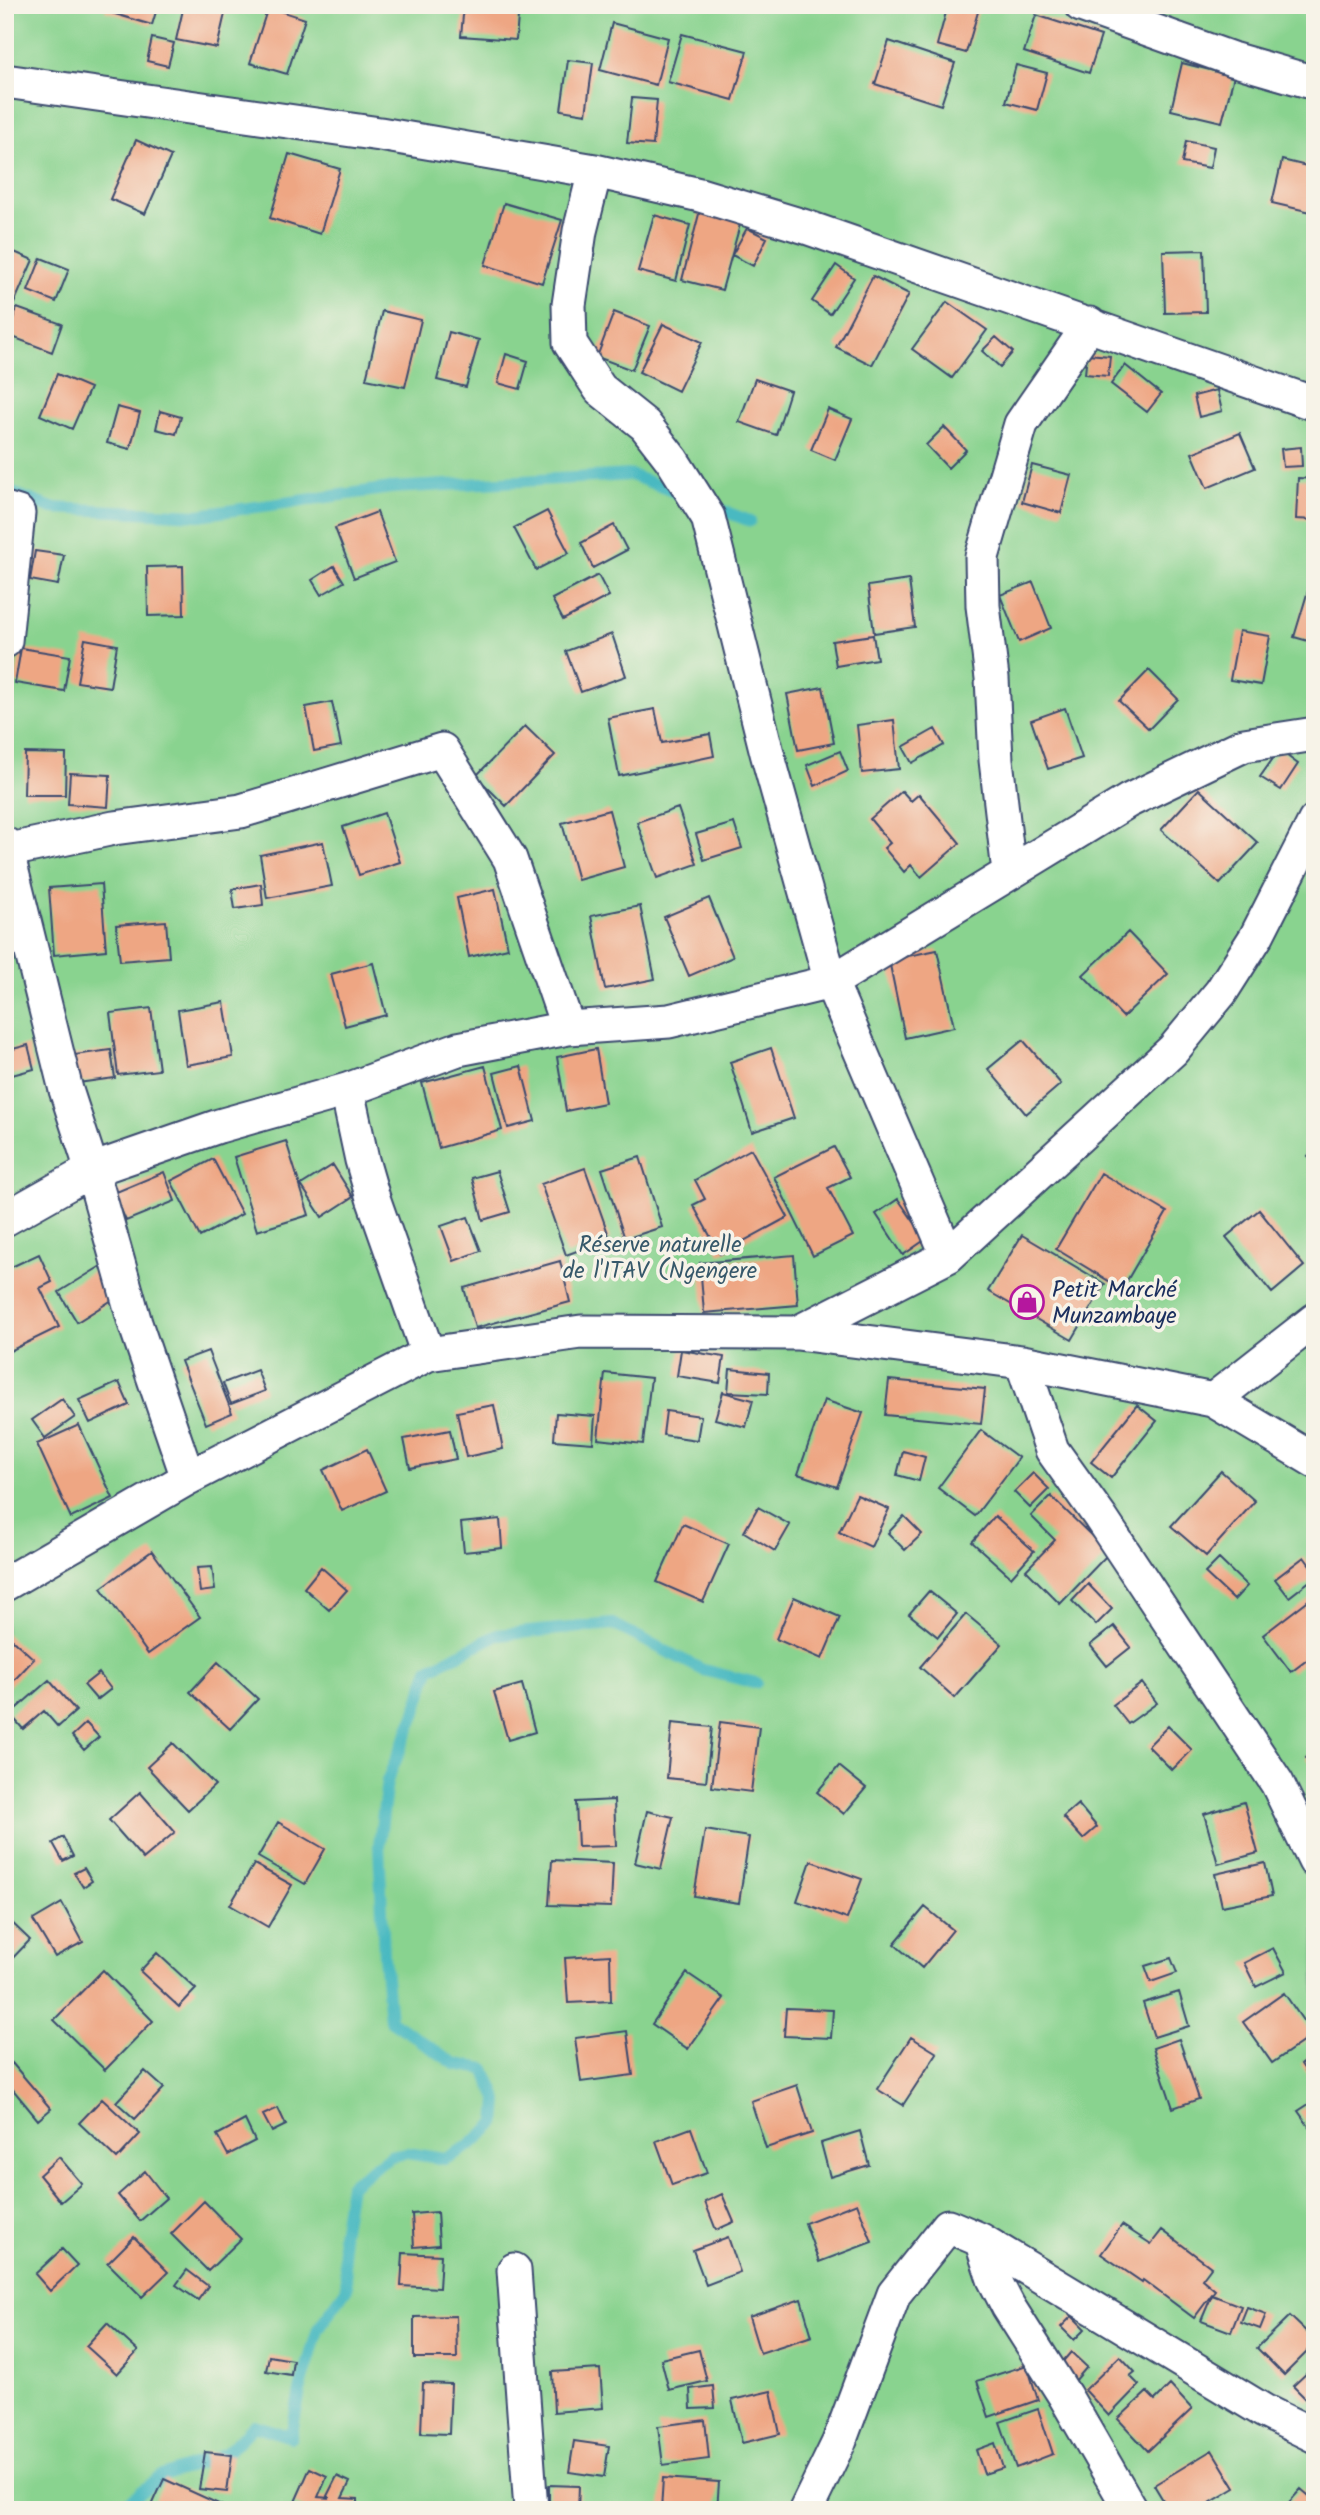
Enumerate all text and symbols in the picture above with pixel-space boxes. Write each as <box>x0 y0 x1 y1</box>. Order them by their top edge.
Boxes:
park label: Réserve naturelle de l'ITAV (Ngengere <box>563 1228 757 1290</box>
place label: Petit Marché Munzambaye <box>1052 1273 1177 1335</box>
shop icon: Petit Marché Munzambaye <box>1008 1283 1046 1321</box>

